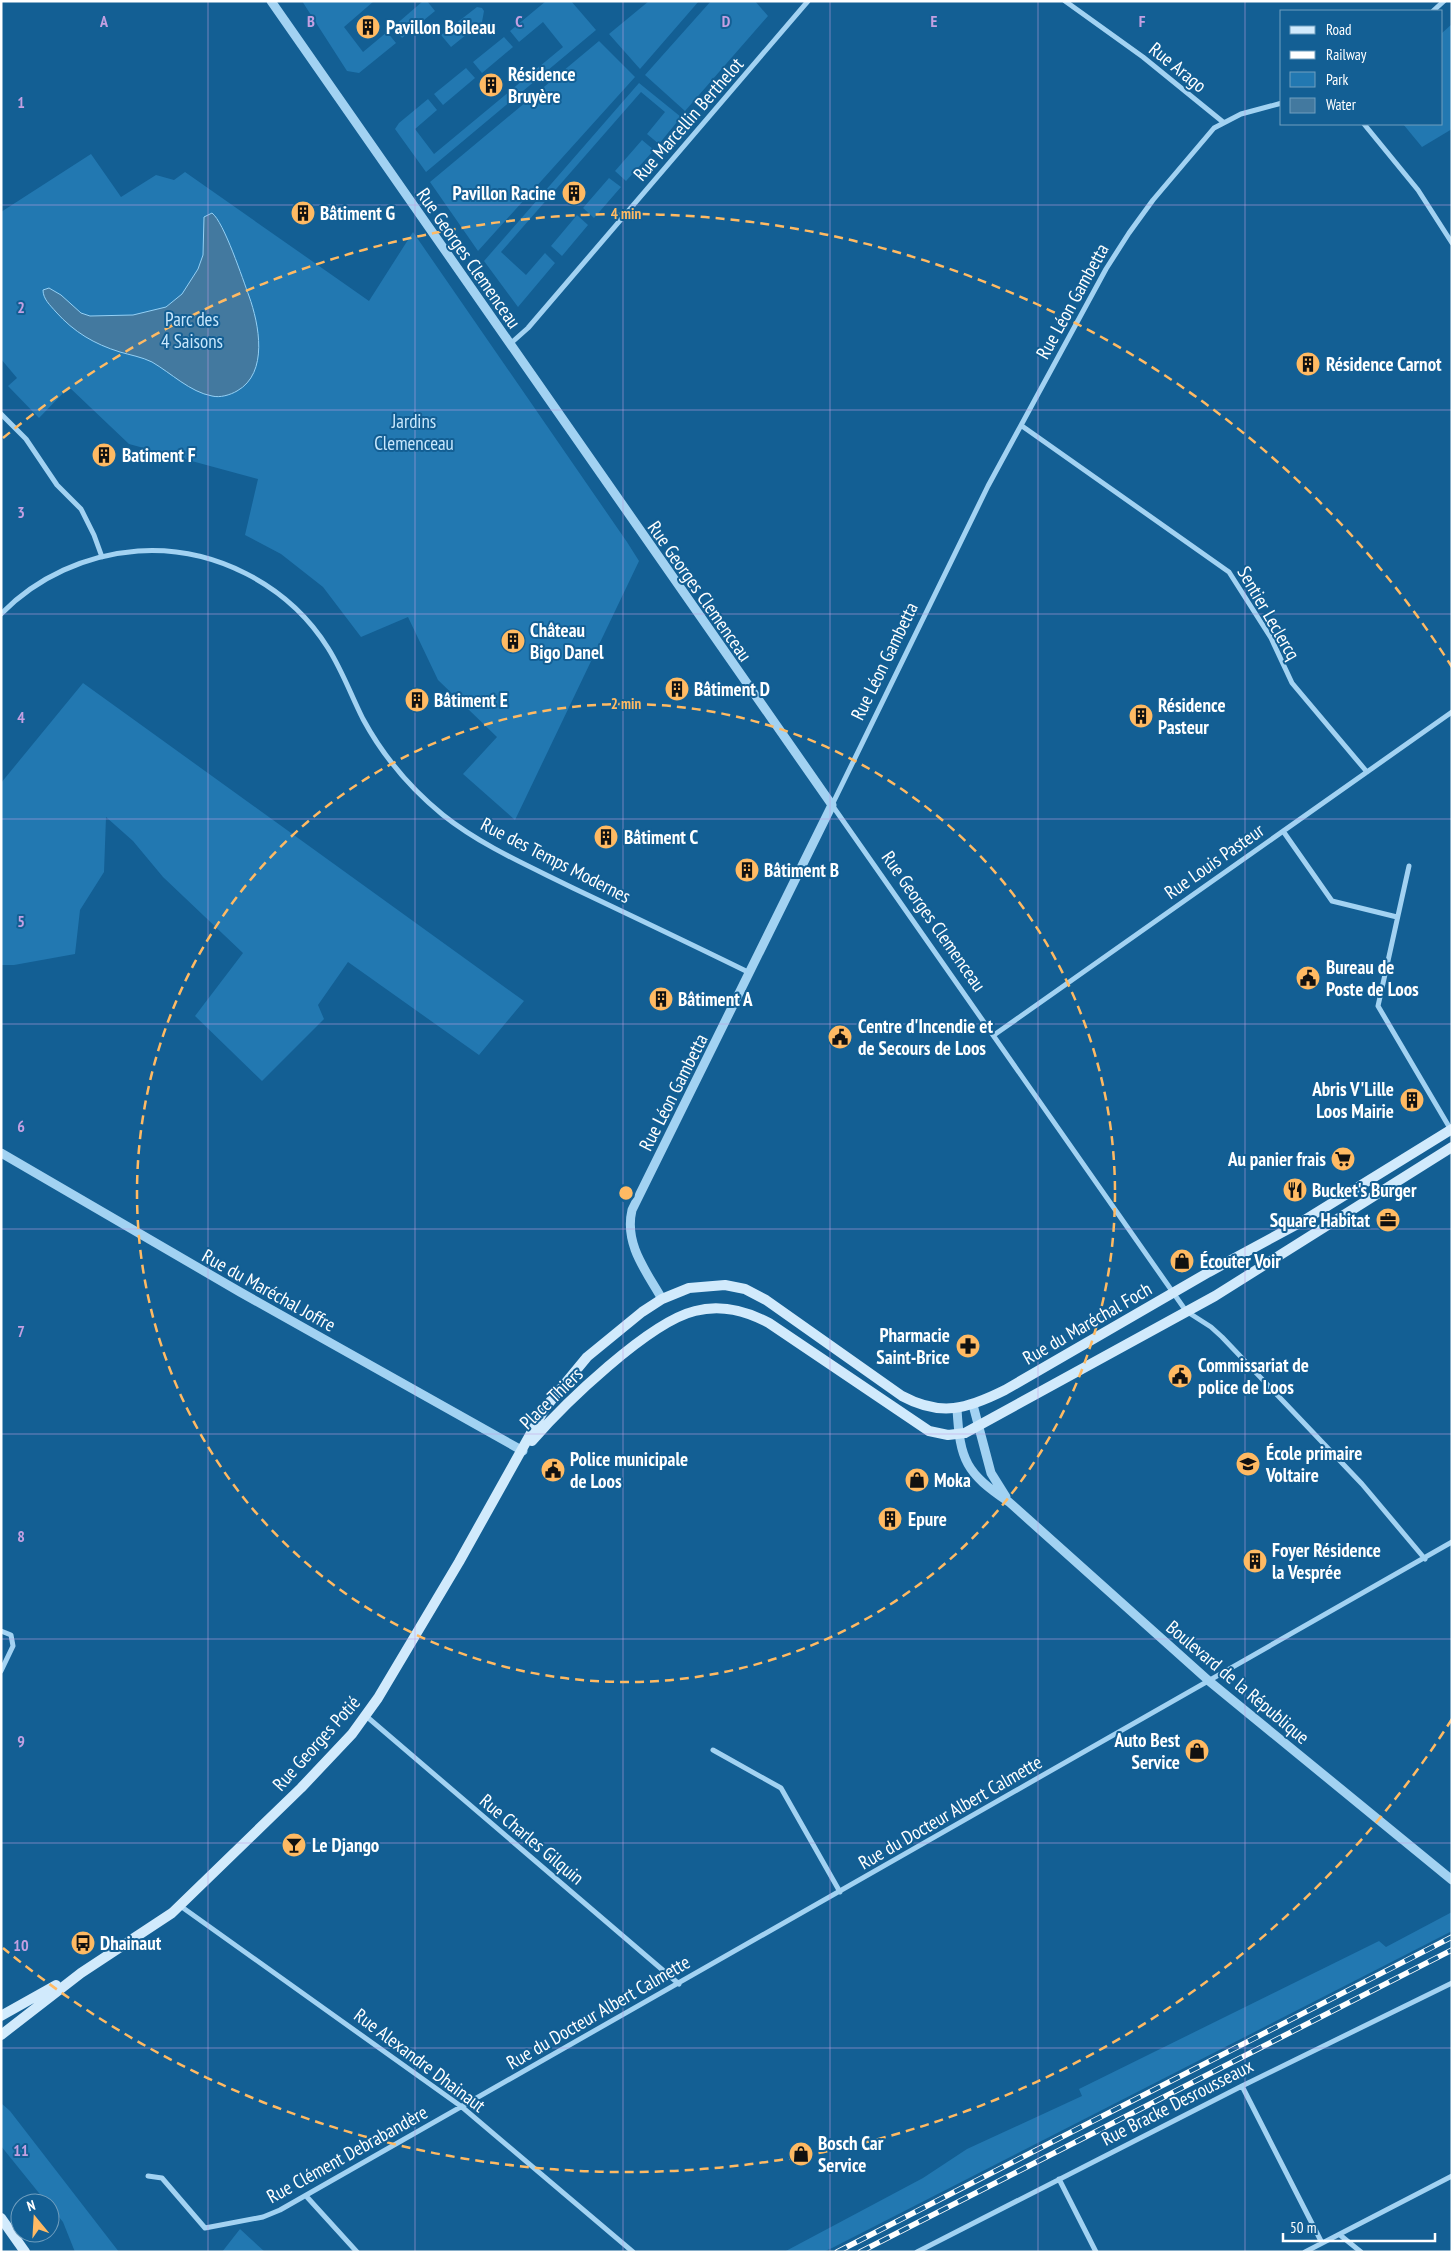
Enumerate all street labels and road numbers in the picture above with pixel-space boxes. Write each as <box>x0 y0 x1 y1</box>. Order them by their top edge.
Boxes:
street label: Rue Arago <box>1144 37 1212 97</box>
street label: Rue Marcellin Berthelot <box>628 52 749 186</box>
street label: Rue Georges Clemenceau <box>412 183 526 333</box>
street label: Rue Léon Gambetta <box>1030 239 1114 363</box>
street label: Rue Georges Clemenceau <box>643 516 757 666</box>
street label: Sentier Leclercq <box>1233 562 1305 664</box>
street label: Rue Léon Gambetta <box>845 598 923 724</box>
street label: Rue des Temps Modernes <box>477 812 635 908</box>
street label: Rue Louis Pasteur <box>1160 818 1269 904</box>
street label: Rue Georges Clemenceau <box>877 846 991 996</box>
street label: Rue Léon Gambetta <box>633 1030 713 1154</box>
street label: Rue du Maréchal Joffre <box>198 1243 340 1337</box>
street label: Rue du Maréchal Foch <box>1018 1276 1156 1370</box>
street label: Place Thiers <box>514 1362 588 1434</box>
street label: Boulevard de la République <box>1161 1615 1315 1749</box>
street label: Rue Georges Potié <box>267 1690 365 1795</box>
street label: Rue du Docteur Albert Calmette <box>854 1750 1046 1874</box>
street label: Rue Charles Gilquin <box>475 1788 589 1890</box>
street label: Rue du Docteur Albert Calmette <box>502 1950 694 2074</box>
street label: Rue Alexandre Dhainaut <box>350 2003 491 2118</box>
street label: Rue Bracke Desrousseaux <box>1097 2053 1257 2151</box>
street label: Rue Clément Debrabandère <box>262 2100 432 2208</box>

